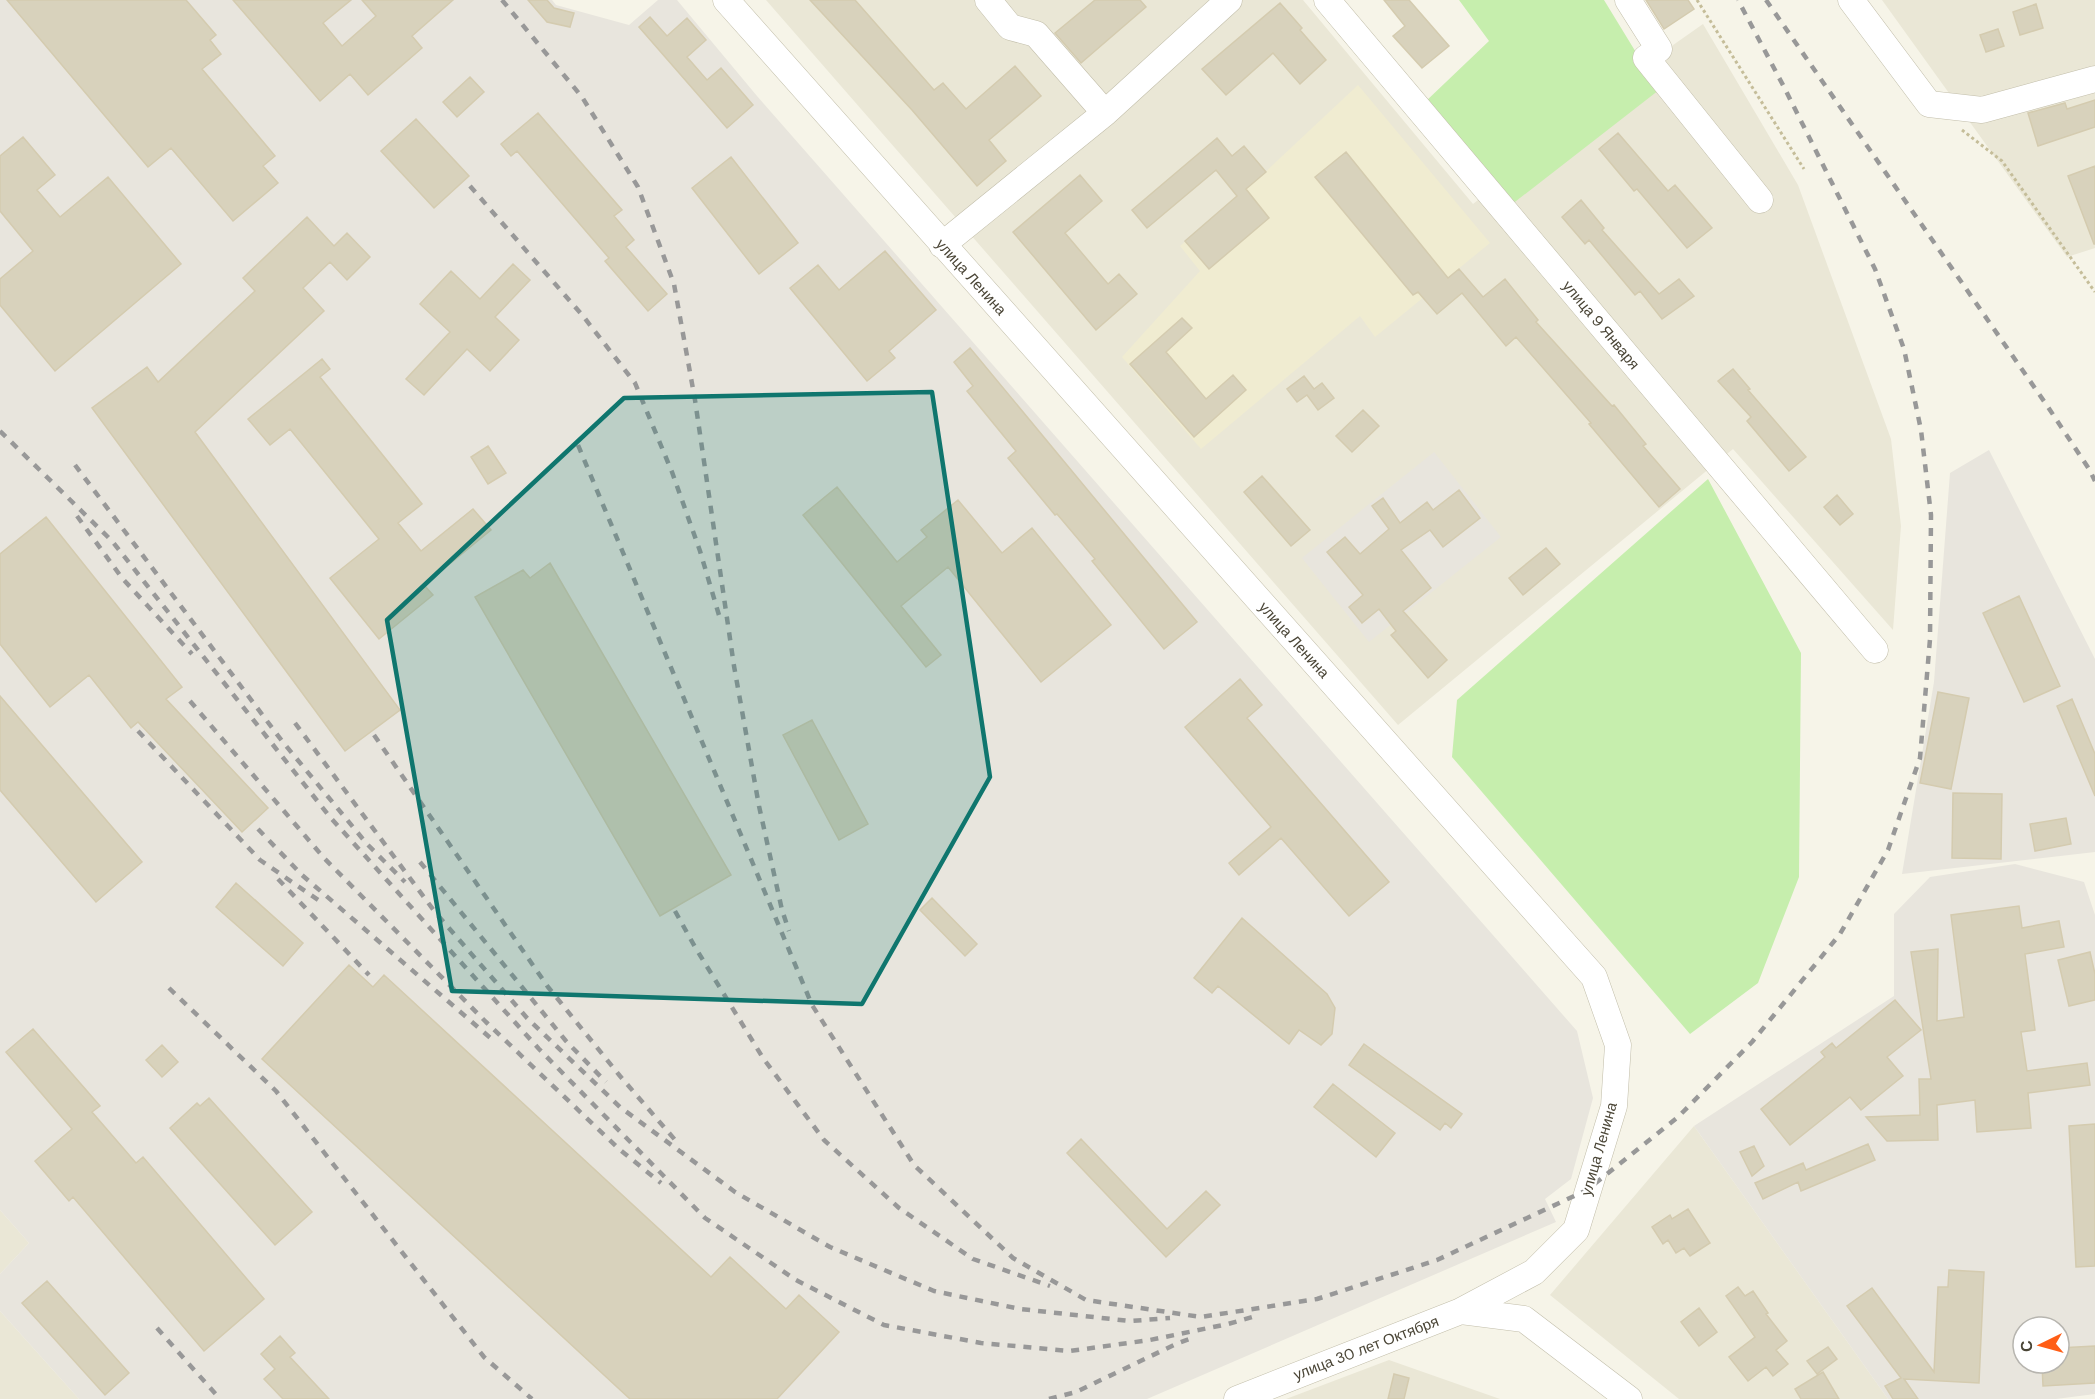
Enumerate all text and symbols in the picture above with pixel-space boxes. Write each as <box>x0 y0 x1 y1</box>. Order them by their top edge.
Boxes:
street label: улица Ленина <box>931 234 1011 320</box>
street label: улица 9 Января <box>1558 276 1644 374</box>
street label: улица Ленина <box>1254 597 1334 683</box>
street label: улица Ленина <box>1576 1099 1622 1198</box>
street label: улица 30 лет Октября <box>1290 1311 1442 1385</box>
north arrow <box>2011 1315 2071 1375</box>
text: С <box>2016 1339 2038 1353</box>

